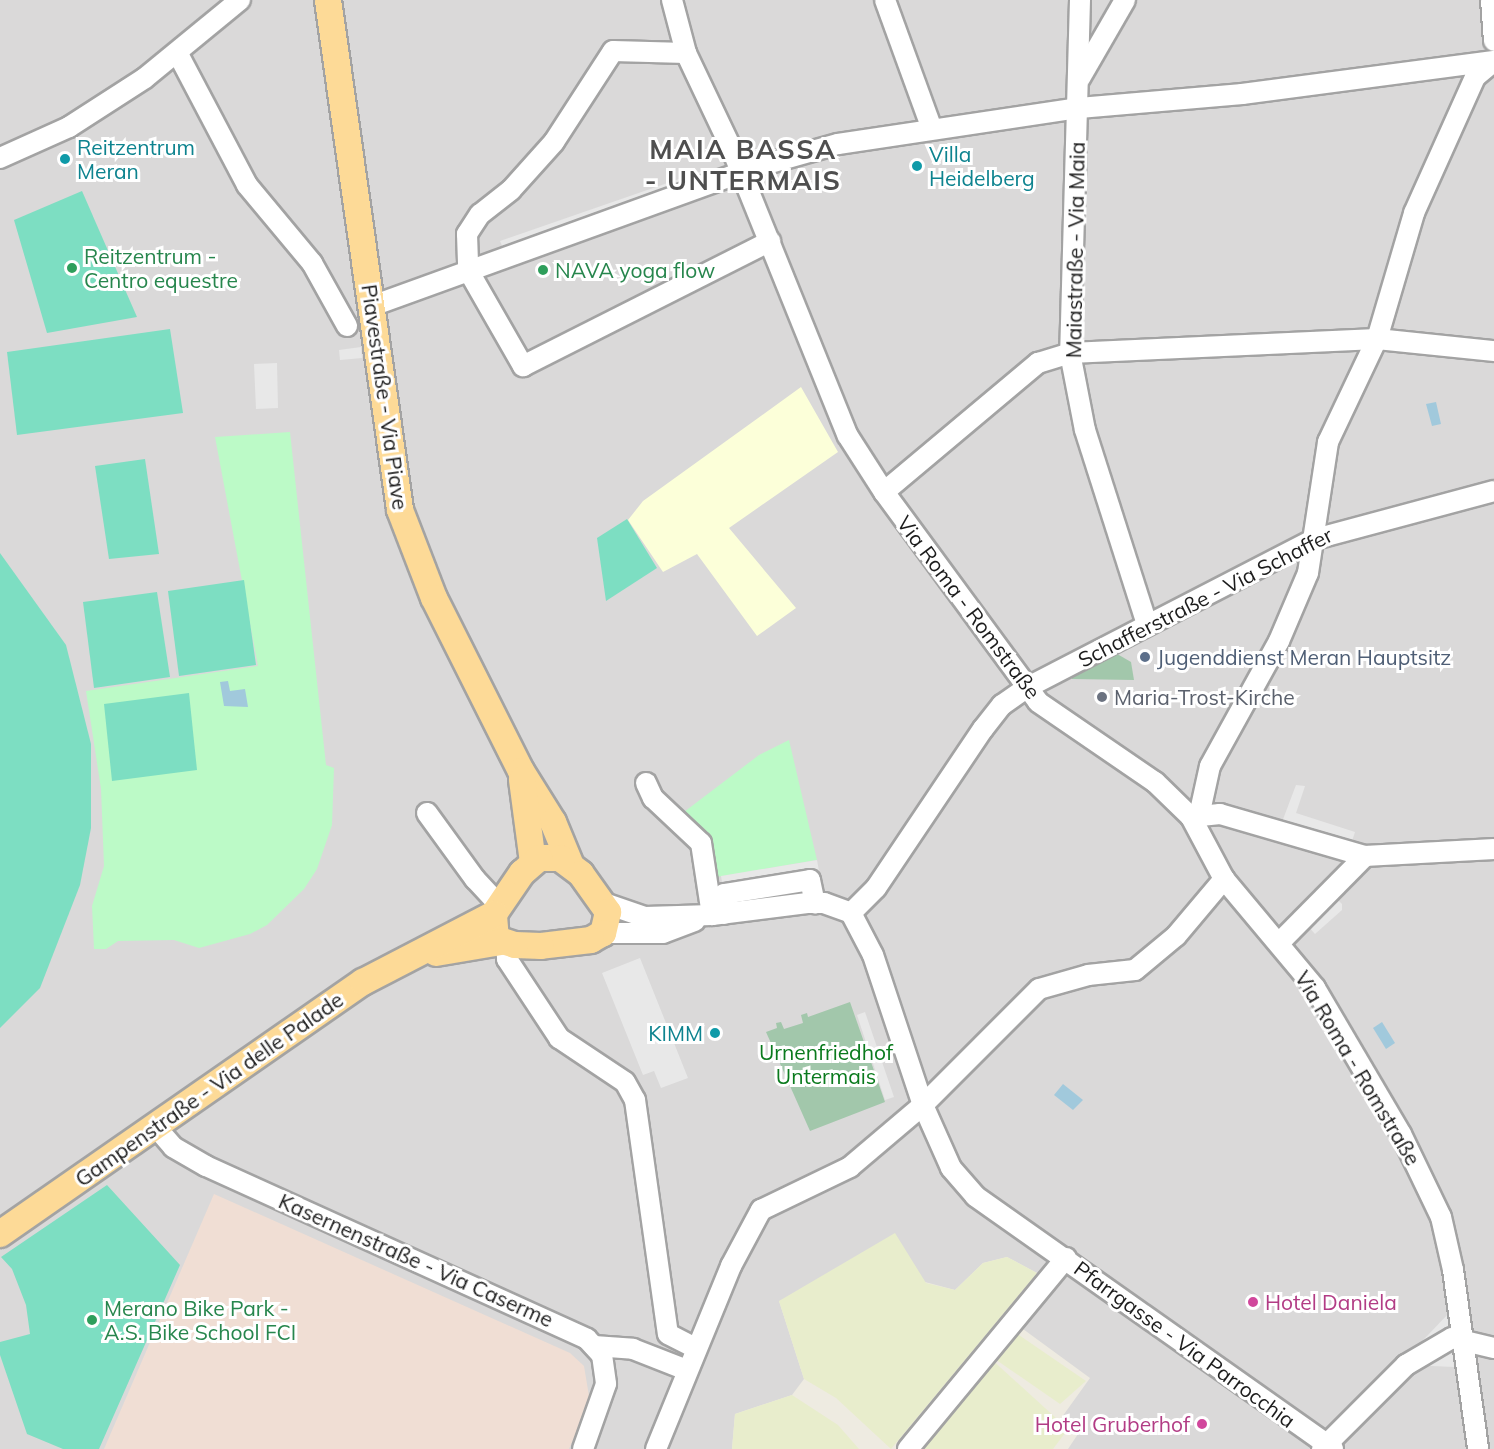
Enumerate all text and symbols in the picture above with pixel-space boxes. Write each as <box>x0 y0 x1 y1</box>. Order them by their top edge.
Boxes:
district label: MAIA BASSA - UNTERMAIS <box>645 133 841 196</box>
place label: Reitzentrum Meran <box>77 134 195 184</box>
place label: Villa Heidelberg <box>929 141 1035 191</box>
street label: Maiastraße - Via Maia <box>1061 141 1089 359</box>
marker: Reitzentrum Meran <box>58 152 72 166</box>
marker: Villa Heidelberg <box>910 159 924 173</box>
place label: Reitzentrum - Centro equestre <box>84 243 238 293</box>
place label: NAVA yoga flow <box>555 257 715 283</box>
marker: Reitzentrum - Centro equestre <box>65 261 79 275</box>
marker: NAVA yoga flow <box>536 263 550 277</box>
street label: Piavestraße - Via Piave <box>357 283 413 511</box>
street label: Via Roma - Romstraße <box>892 511 1046 703</box>
street label: Schafferstraße - Via Schaffer <box>1074 522 1336 672</box>
place label: Jugenddienst Meran Hauptsitz <box>1157 644 1451 670</box>
marker: Jugenddienst Meran Hauptsitz <box>1138 650 1152 664</box>
place label: Maria-Trost-Kirche <box>1114 684 1295 710</box>
marker: Maria-Trost-Kirche <box>1095 690 1109 704</box>
street label: Via Roma - Romstraße <box>1290 966 1426 1170</box>
street label: Gampenstraße - Via delle Palade <box>70 987 348 1191</box>
place label: KIMM <box>648 1020 703 1046</box>
marker: KIMM <box>708 1026 722 1040</box>
park label: Urnenfriedhof Untermais <box>759 1039 893 1089</box>
street label: Kasernenstraße - Via Caserme <box>275 1188 557 1332</box>
street label: Pfarrgasse - Via Parrocchia <box>1070 1255 1300 1433</box>
place label: Hotel Daniela <box>1265 1289 1397 1315</box>
place label: Merano Bike Park - A.S. Bike School FCI <box>104 1295 296 1345</box>
marker: Hotel Daniela <box>1246 1295 1260 1309</box>
marker: Merano Bike Park - A.S. Bike School FCI <box>85 1313 99 1327</box>
place label: Hotel Gruberhof <box>1035 1411 1190 1437</box>
marker: Hotel Gruberhof <box>1195 1417 1209 1431</box>

